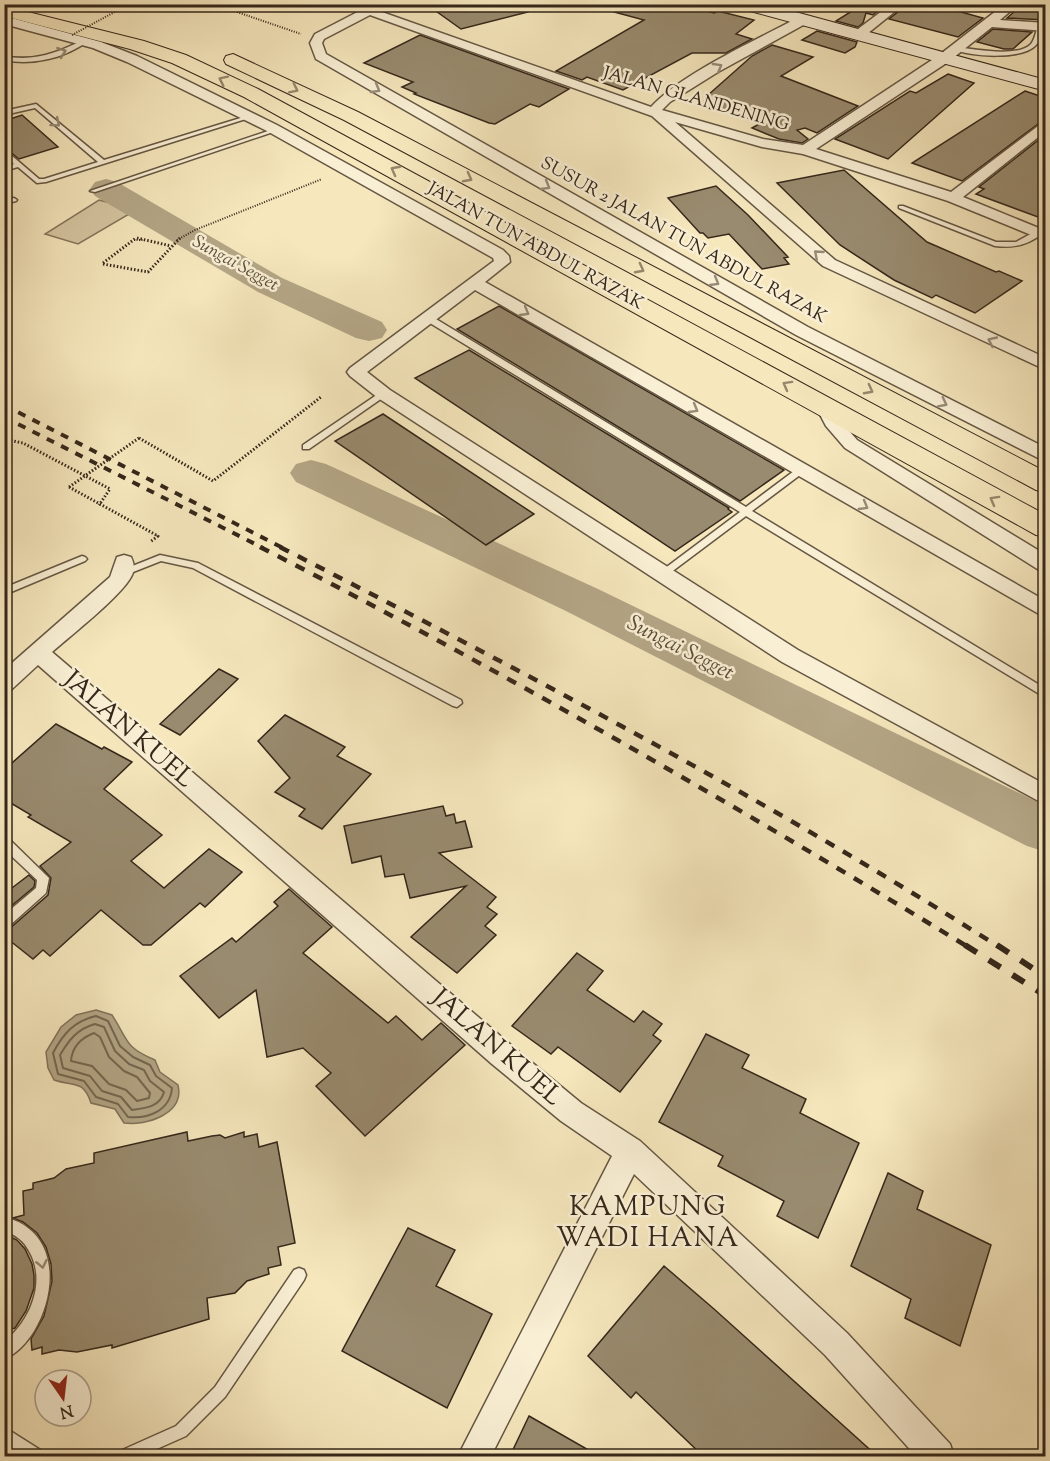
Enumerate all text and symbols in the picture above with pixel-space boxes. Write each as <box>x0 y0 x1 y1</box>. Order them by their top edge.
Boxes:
one-way arrow <box>56 46 67 59</box>
street label: JALAN GLANDENING <box>599 61 792 139</box>
one-way arrow <box>712 62 722 74</box>
one-way arrow <box>218 75 229 87</box>
one-way arrow <box>288 82 299 94</box>
one-way arrow <box>370 82 381 94</box>
one-way arrow <box>49 116 60 127</box>
street label: SUSUR 2 JALAN TUN ABDUL RAZAK <box>536 153 830 329</box>
one-way arrow <box>391 166 401 177</box>
one-way arrow <box>462 171 472 182</box>
street label: JALAN TUN ABDUL RAZAK <box>423 178 647 316</box>
one-way arrow <box>540 179 550 190</box>
water label: Sungai Segget <box>187 230 283 299</box>
one-way arrow <box>814 250 825 261</box>
one-way arrow <box>634 262 645 273</box>
one-way arrow <box>709 275 719 286</box>
one-way arrow <box>519 304 530 316</box>
one-way arrow <box>988 336 999 348</box>
one-way arrow <box>783 381 793 392</box>
one-way arrow <box>862 383 873 394</box>
one-way arrow <box>937 396 948 408</box>
one-way arrow <box>688 402 699 413</box>
one-way arrow <box>990 496 1001 507</box>
one-way arrow <box>857 499 868 510</box>
water label: Sungai Segget <box>621 608 739 690</box>
street label: JALAN KUEL <box>53 661 202 798</box>
street label: JALAN KUEL <box>421 979 570 1116</box>
district label: KAMPUNG WADI HANA <box>556 1189 740 1259</box>
one-way arrow <box>35 1259 48 1269</box>
north arrow <box>33 1368 93 1428</box>
text: N <box>57 1397 75 1423</box>

